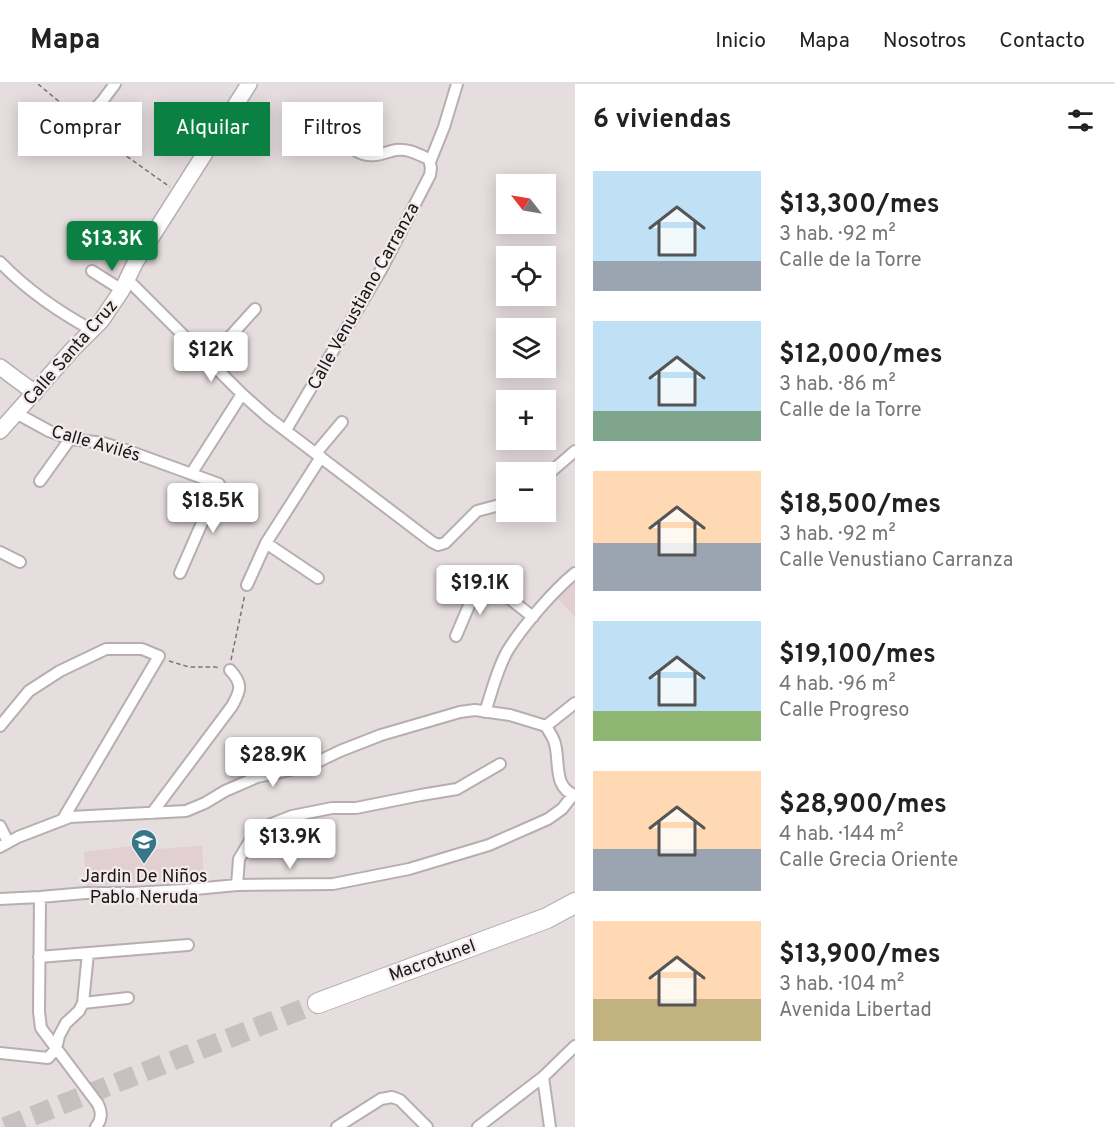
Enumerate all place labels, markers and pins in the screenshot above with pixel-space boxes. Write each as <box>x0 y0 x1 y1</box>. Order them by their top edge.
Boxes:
pin: $13.3K <box>63 221 161 272</box>
pin: $12K <box>175 332 247 383</box>
pin: $18.5K <box>164 483 262 534</box>
pin: $19.1K <box>431 565 529 616</box>
pin: $28.9K <box>224 737 322 788</box>
pin: $13.9K <box>241 819 339 870</box>
school or university icon: Jardin De Niños Pablo Neruda <box>129 827 159 865</box>
place label: Jardin De Niños Pablo Neruda <box>81 866 207 910</box>

